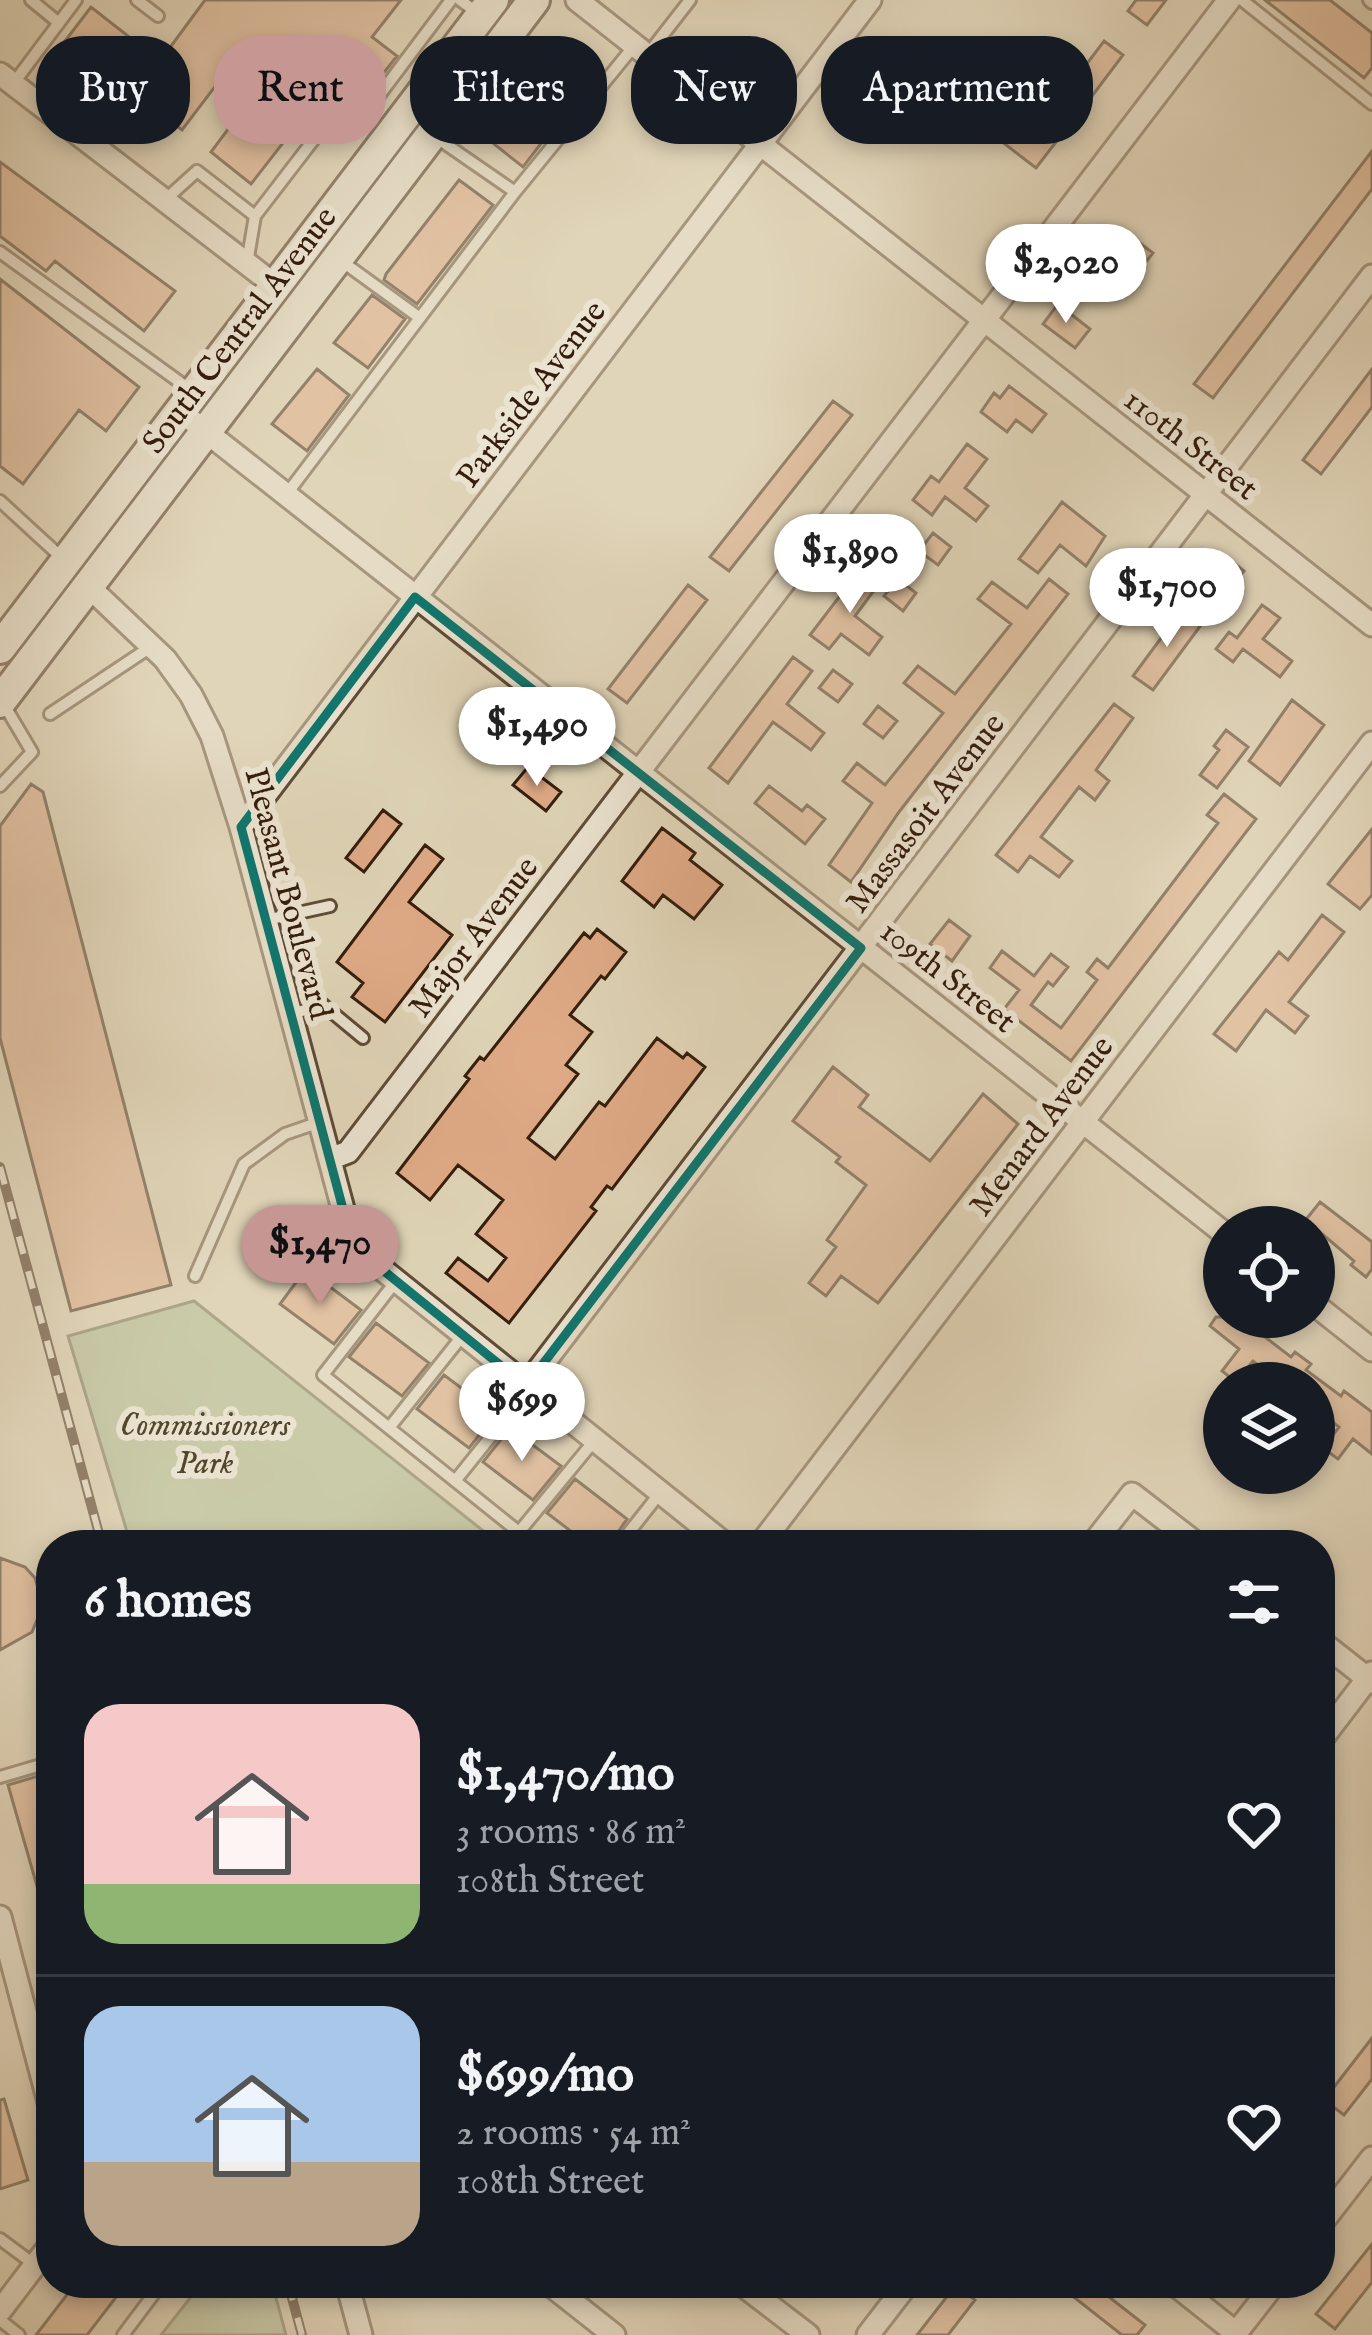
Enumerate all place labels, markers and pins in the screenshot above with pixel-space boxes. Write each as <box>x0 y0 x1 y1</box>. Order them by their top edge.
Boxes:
pin: $2,020 <box>968 224 1164 326</box>
pin: $1,890 <box>752 514 948 616</box>
pin: $1,700 <box>1069 548 1265 650</box>
pin: $1,490 <box>439 687 635 789</box>
pin: $1,470 <box>222 1205 418 1307</box>
pin: $699 <box>451 1362 593 1464</box>

